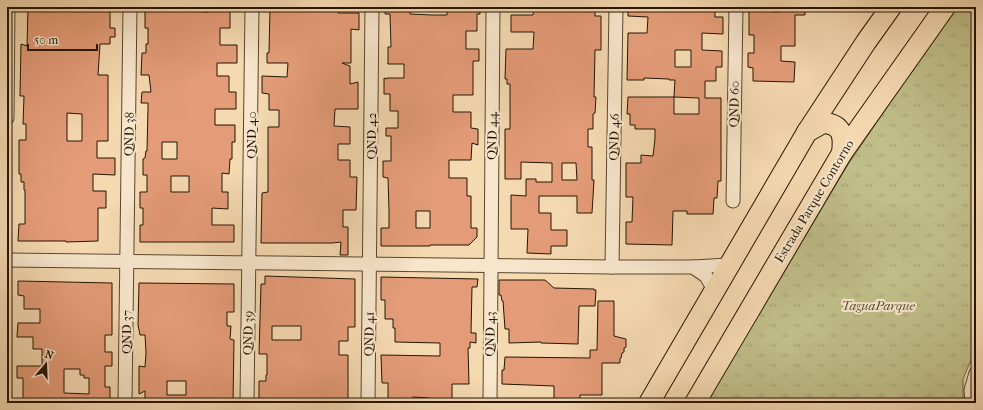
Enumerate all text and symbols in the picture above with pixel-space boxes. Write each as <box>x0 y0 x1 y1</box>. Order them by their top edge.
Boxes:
scale bar <box>28 26 97 52</box>
text: 50 m <box>34 33 58 47</box>
street label: QND 60 <box>726 81 742 127</box>
street label: QND 40 <box>244 111 259 159</box>
street label: QND 38 <box>121 112 137 156</box>
street label: QND 42 <box>364 112 379 159</box>
street label: QND 44 <box>484 112 500 160</box>
street label: QND 46 <box>606 112 622 161</box>
street label: Estrada Parque Contorno <box>771 136 857 265</box>
park label: TaguaParque <box>841 298 915 313</box>
street label: QND 37 <box>119 310 134 354</box>
street label: QND 39 <box>240 310 256 355</box>
street label: QND 43 <box>482 311 498 357</box>
street label: QND 41 <box>361 312 377 356</box>
north arrow <box>26 344 66 384</box>
text: N <box>43 348 56 363</box>

